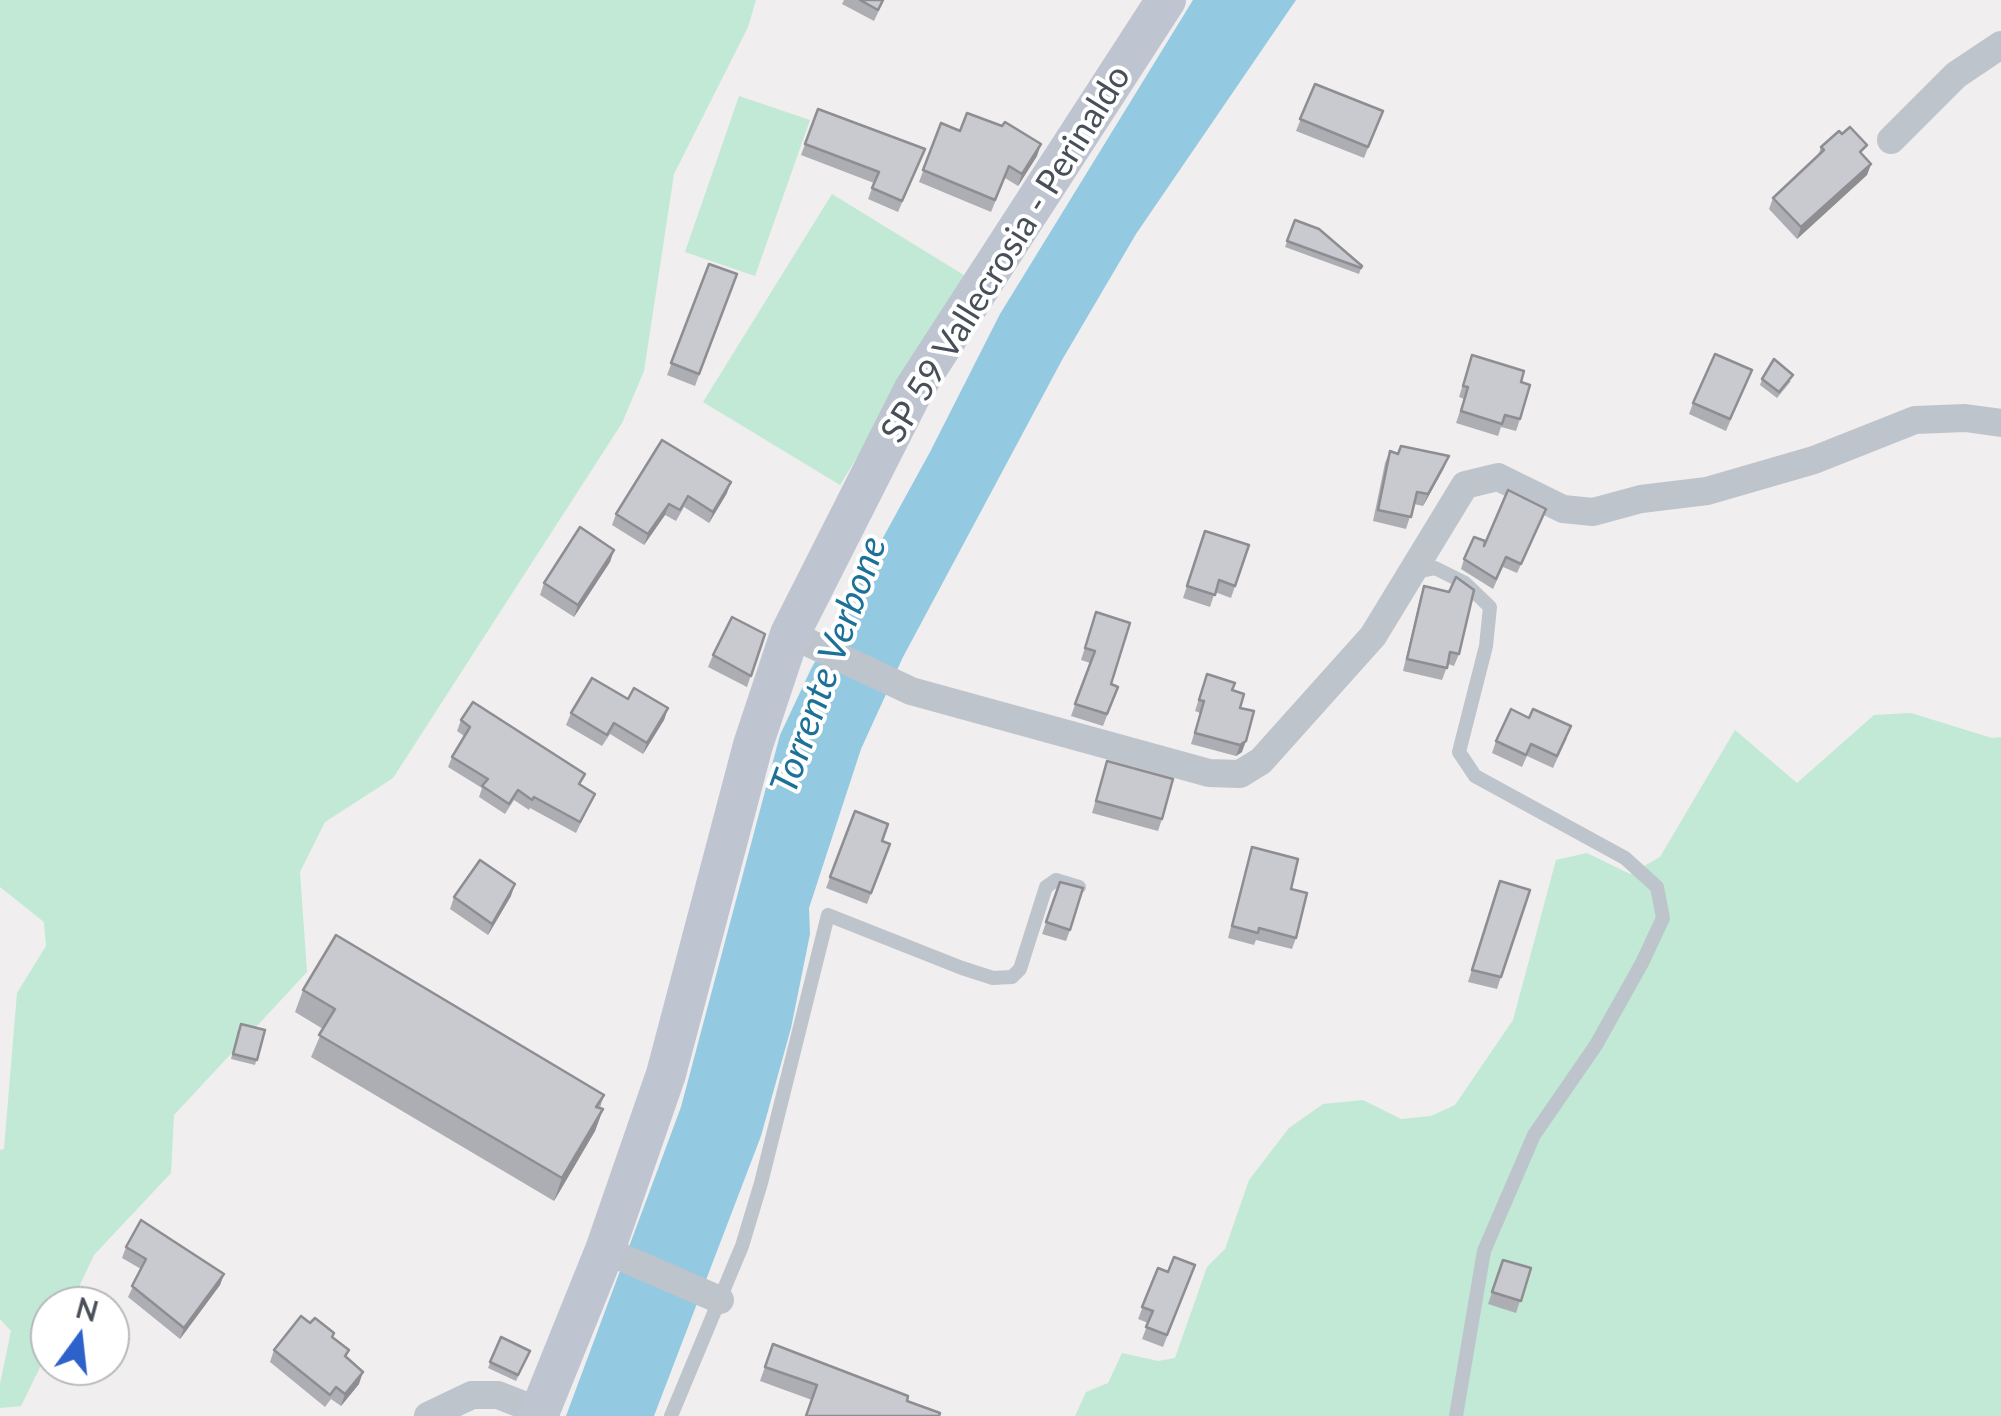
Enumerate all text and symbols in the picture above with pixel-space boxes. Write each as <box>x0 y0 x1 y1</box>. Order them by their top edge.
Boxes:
street label: SP 59 Vallecrosia - Perinaldo <box>872 58 1140 450</box>
water label: Torrente Verbone <box>761 530 897 800</box>
north arrow <box>30 1286 130 1386</box>
text: N <box>72 1290 102 1328</box>

